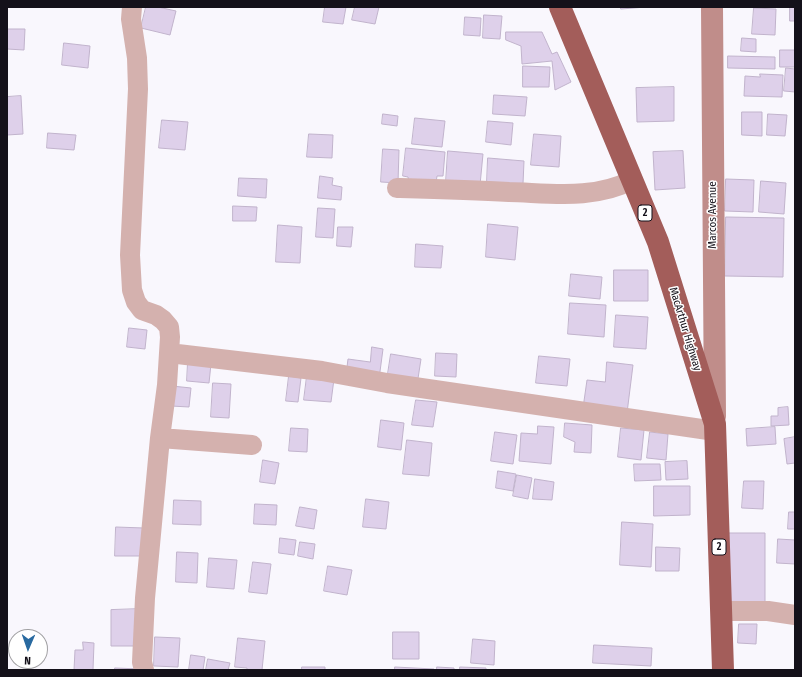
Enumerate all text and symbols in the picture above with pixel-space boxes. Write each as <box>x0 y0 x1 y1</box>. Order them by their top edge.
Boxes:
street label: Marcos Avenue <box>706 181 720 249</box>
road number: 2 <box>638 205 652 221</box>
street label: MacArthur Highway <box>666 286 704 372</box>
road number: 2 <box>712 539 726 555</box>
north arrow <box>8 629 48 669</box>
text: N <box>24 654 31 667</box>

